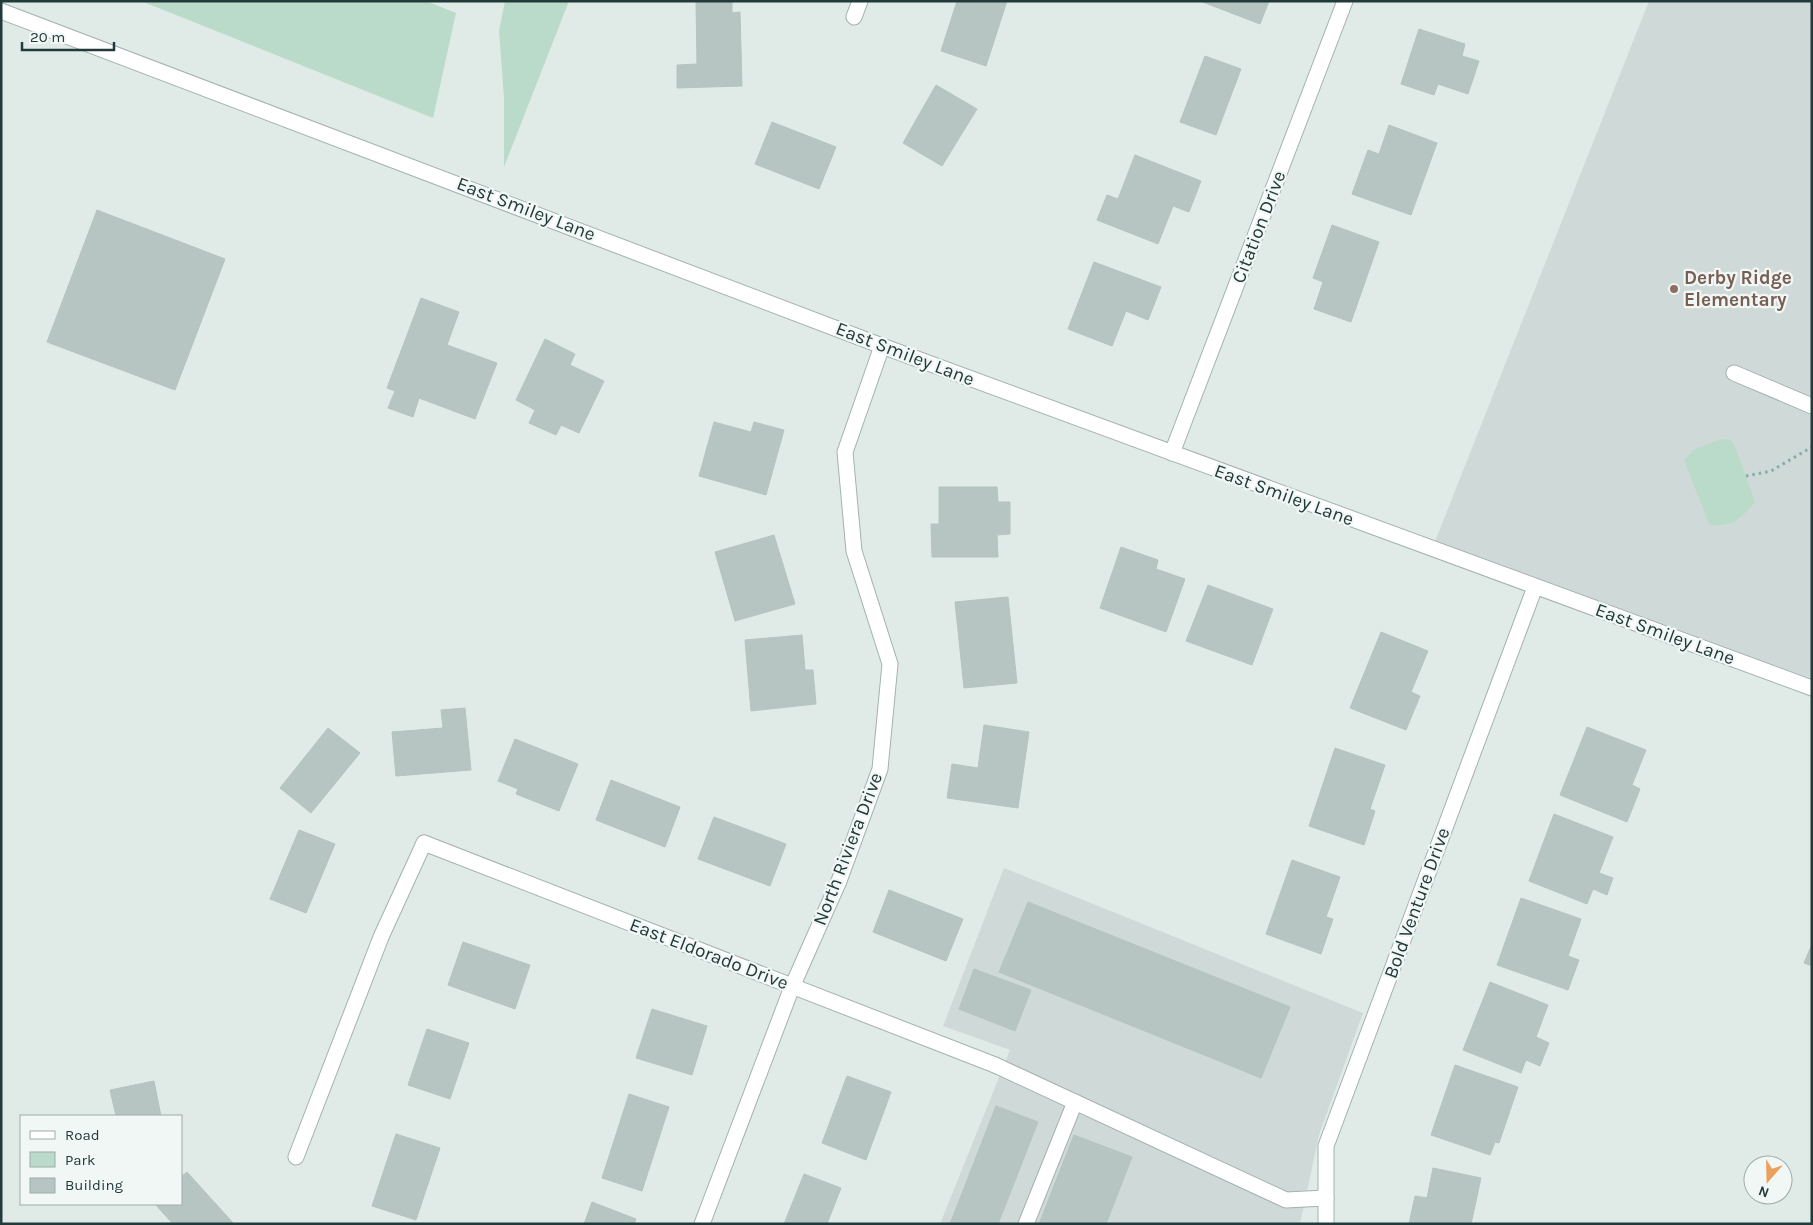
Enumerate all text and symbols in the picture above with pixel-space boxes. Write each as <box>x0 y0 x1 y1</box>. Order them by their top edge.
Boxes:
scale bar <box>22 20 115 52</box>
text: 20 m <box>30 28 65 46</box>
street label: Citation Drive <box>1228 168 1290 286</box>
street label: East Smiley Lane <box>454 172 598 246</box>
place label: Derby Ridge Elementary <box>1684 267 1792 311</box>
marker: Derby Ridge Elementary <box>1668 283 1680 295</box>
street label: East Smiley Lane <box>833 317 977 391</box>
street label: East Smiley Lane <box>1211 460 1357 530</box>
street label: East Smiley Lane <box>1592 599 1738 669</box>
street label: North Riviera Drive <box>809 770 887 928</box>
street label: Bold Venture Drive <box>1380 825 1454 981</box>
street label: East Eldorado Drive <box>627 914 791 994</box>
legend <box>20 1115 182 1205</box>
text: Road <box>65 1126 100 1144</box>
text: Park <box>65 1151 95 1169</box>
north arrow <box>1743 1155 1793 1205</box>
text: Building <box>65 1176 123 1194</box>
text: N <box>1756 1182 1771 1201</box>

